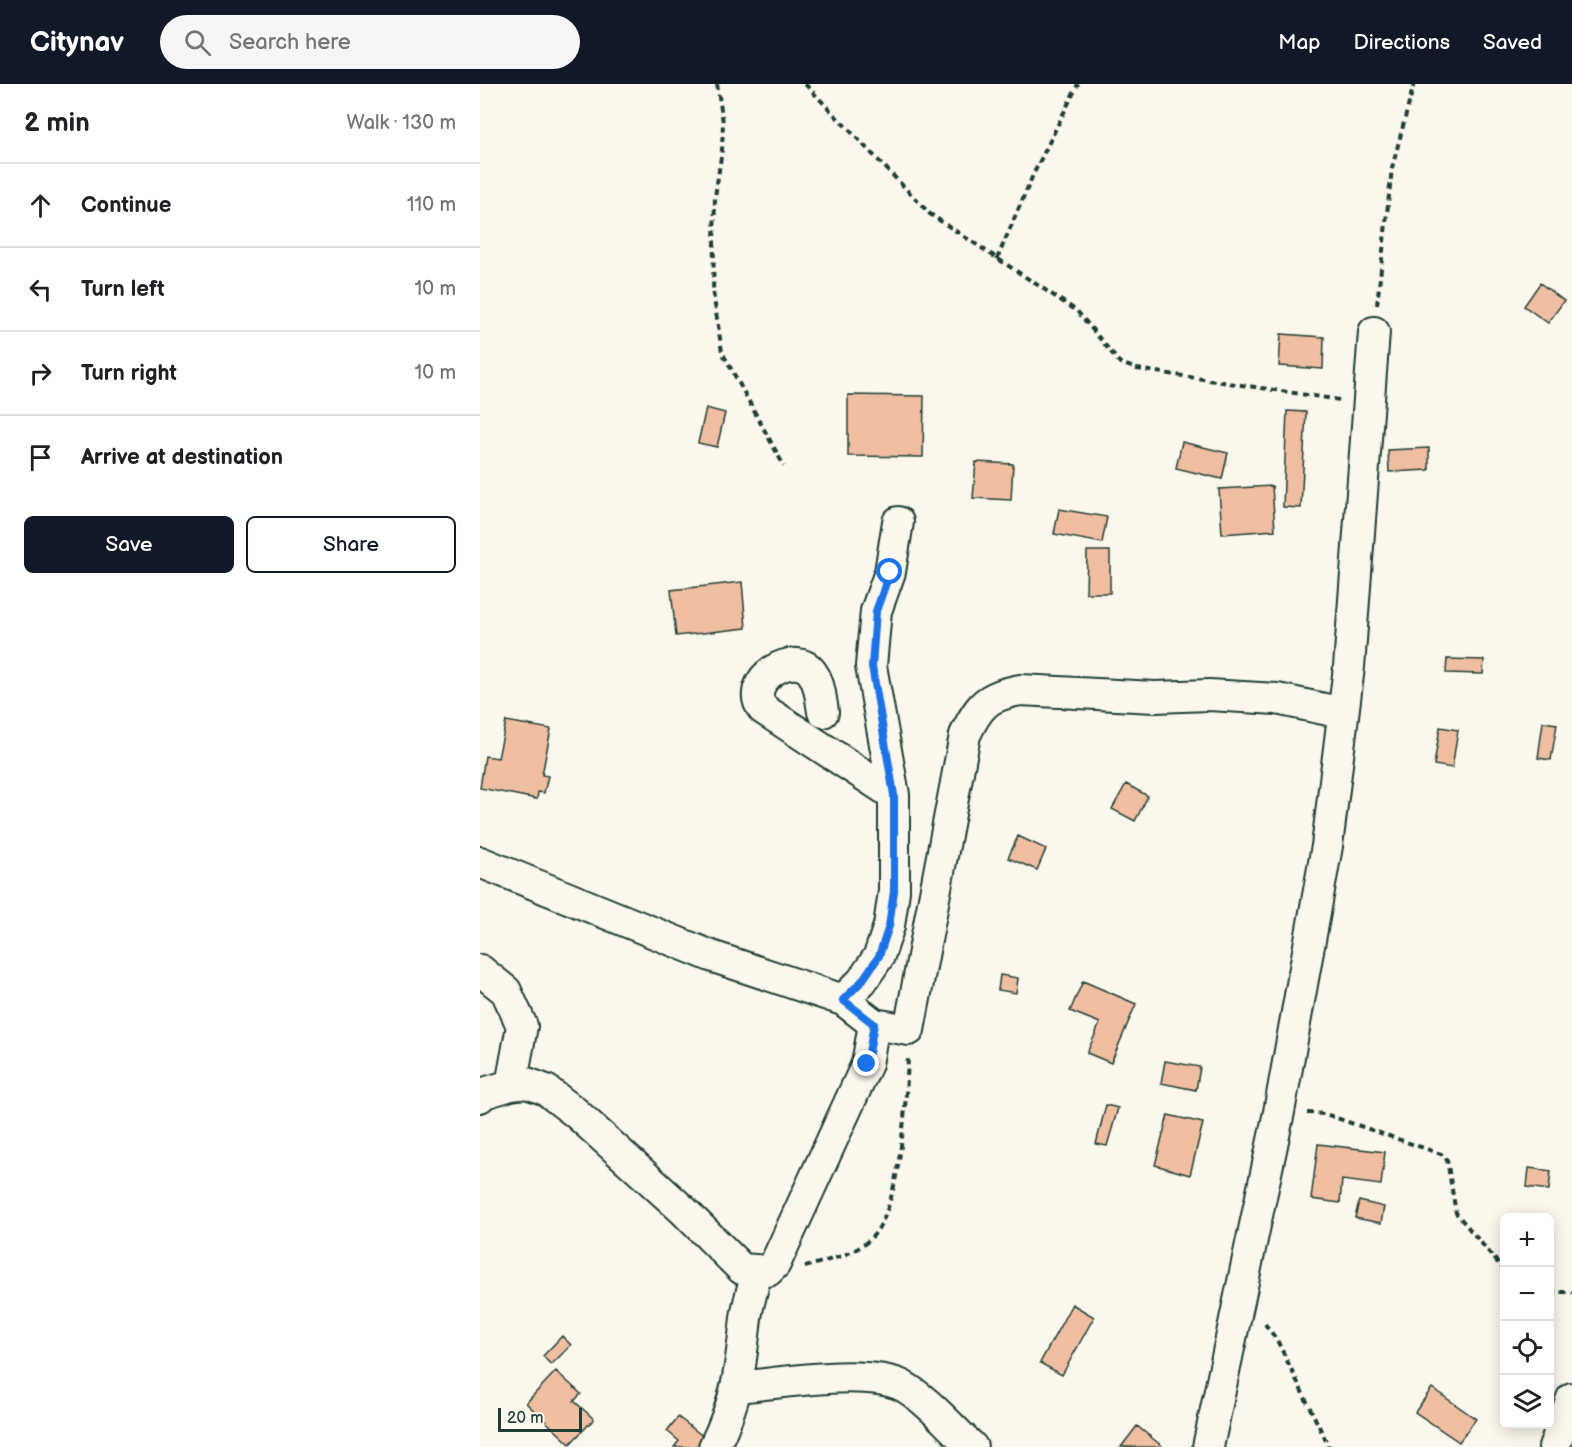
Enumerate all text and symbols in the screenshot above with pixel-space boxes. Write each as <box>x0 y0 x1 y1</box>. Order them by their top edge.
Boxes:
search box <box>160 15 580 69</box>
text: Citynav <box>30 26 124 59</box>
icon: search <box>181 26 214 59</box>
text: Search here <box>229 29 351 56</box>
text: Map <box>1278 30 1321 55</box>
text: Directions <box>1354 30 1450 55</box>
text: Saved <box>1483 30 1542 55</box>
text: 2 min <box>24 108 90 139</box>
text: Walk · 130 m <box>347 111 456 135</box>
icon: ahead <box>24 189 57 222</box>
text: Continue <box>81 192 171 219</box>
text: 110 m <box>407 193 456 217</box>
icon: left <box>24 273 57 306</box>
text: Turn left <box>81 276 165 303</box>
text: 10 m <box>415 277 456 301</box>
icon: right <box>24 357 57 390</box>
text: Turn right <box>81 360 177 387</box>
text: 10 m <box>415 361 456 385</box>
icon: arrive <box>24 441 57 474</box>
text: Arrive at destination <box>81 444 283 471</box>
button: Save <box>24 516 234 573</box>
button: Share <box>246 516 456 573</box>
route start <box>876 558 902 584</box>
route end <box>853 1050 879 1076</box>
map controls <box>1500 1213 1554 1429</box>
button: + <box>1500 1213 1554 1267</box>
button: − <box>1500 1267 1554 1321</box>
button: locate <box>1500 1321 1554 1375</box>
button: layers <box>1500 1375 1554 1429</box>
scale bar <box>498 1405 582 1432</box>
text: 20 m <box>507 1409 543 1428</box>

